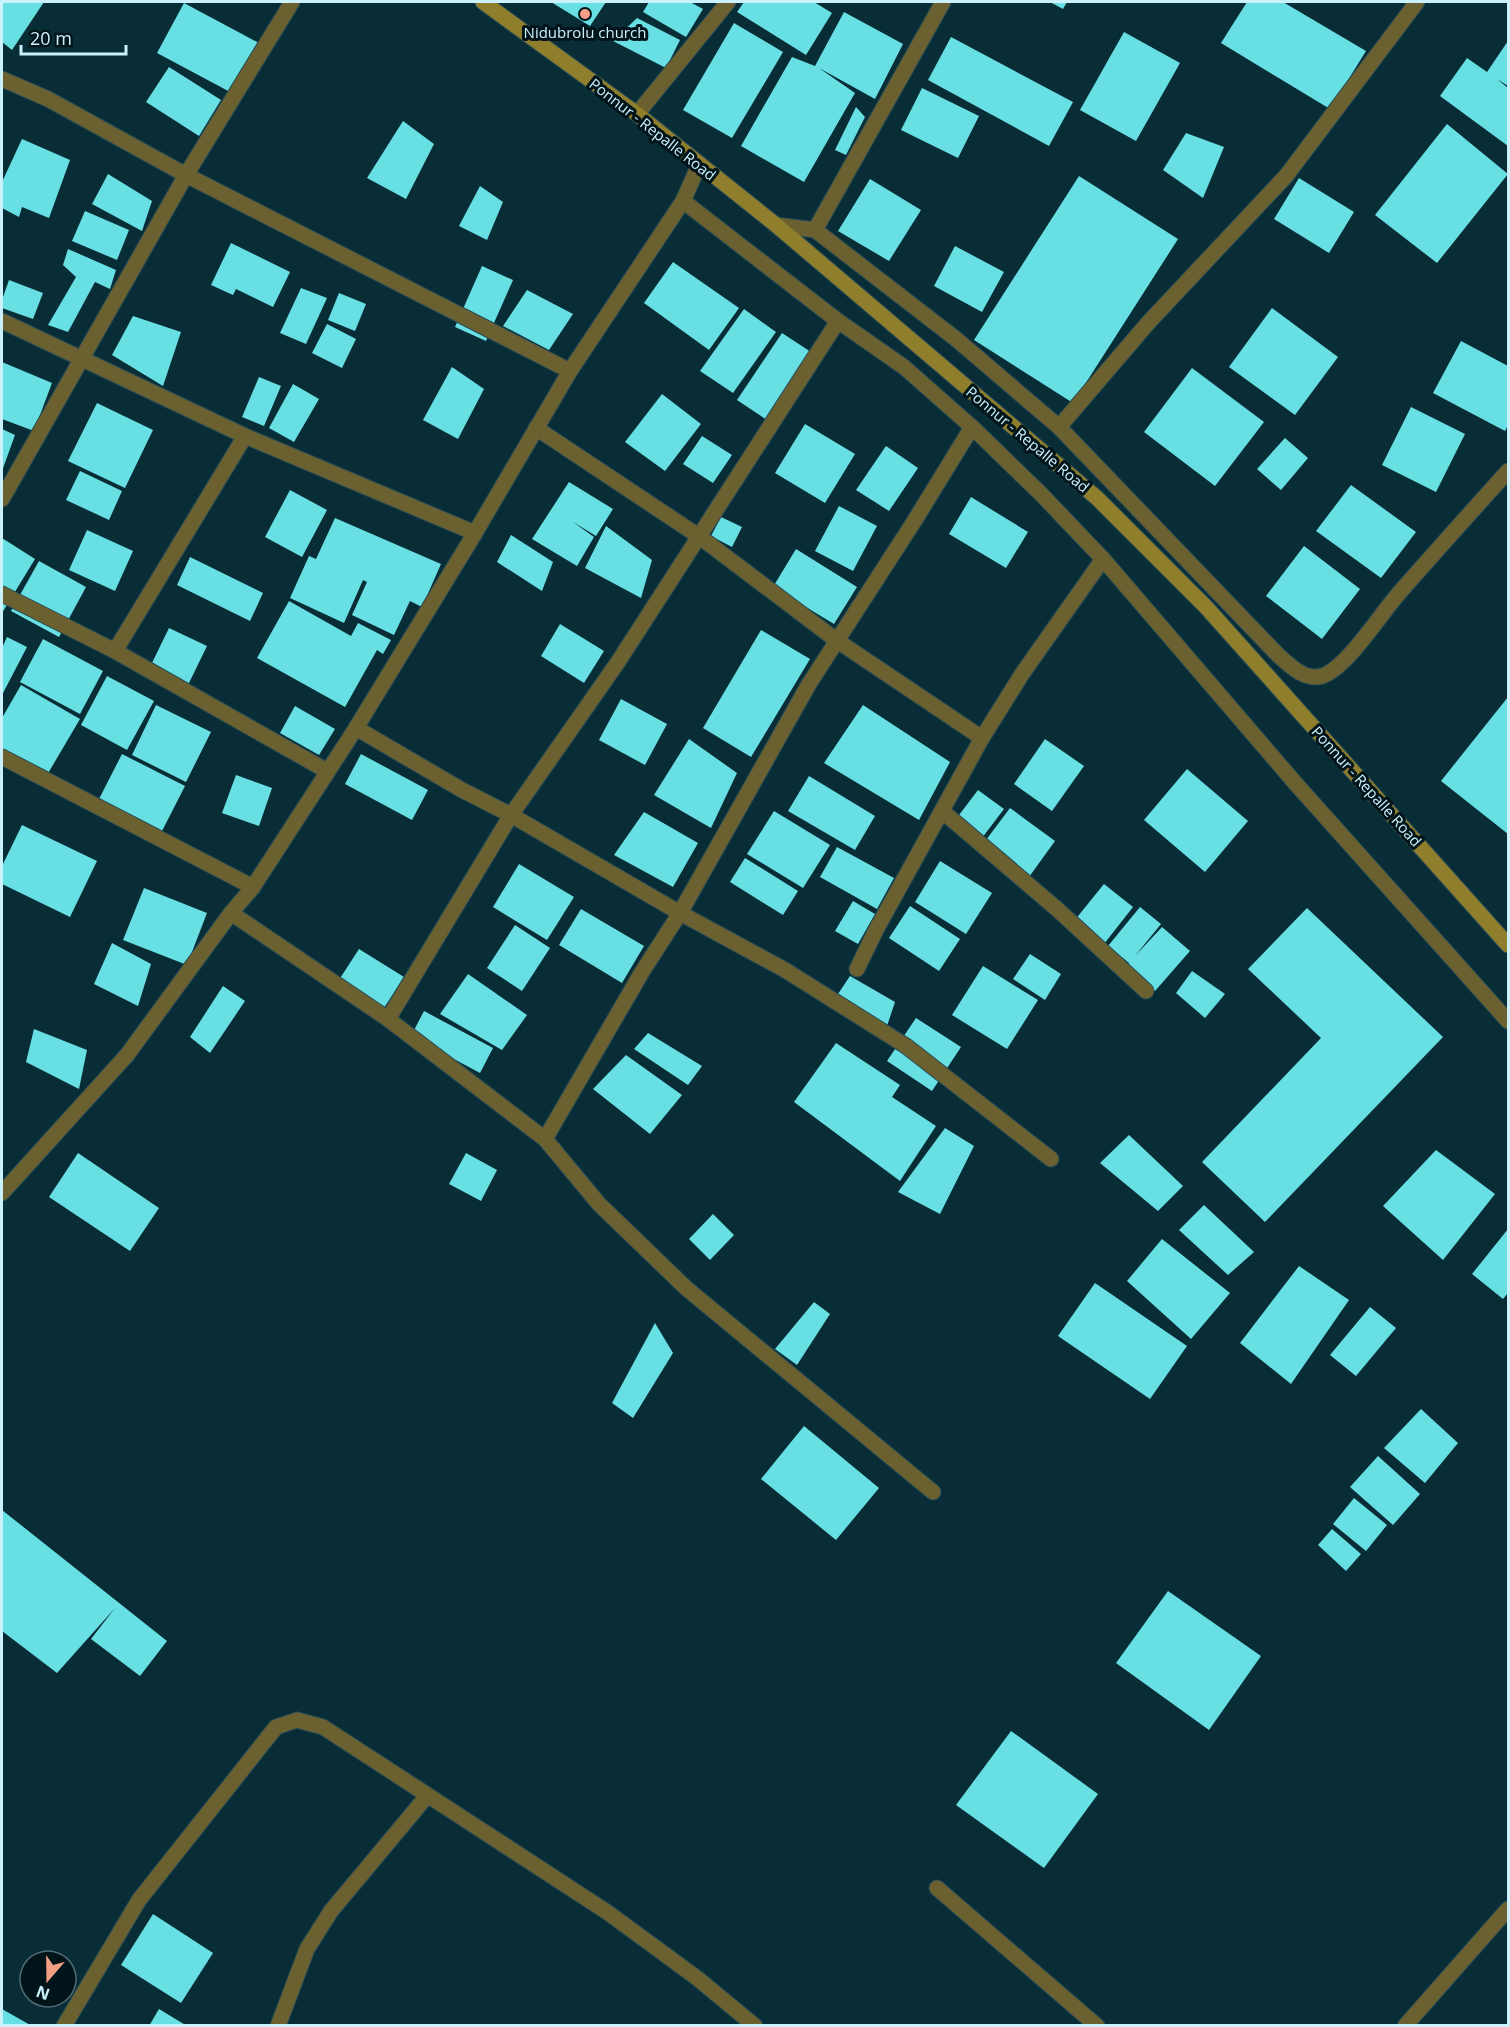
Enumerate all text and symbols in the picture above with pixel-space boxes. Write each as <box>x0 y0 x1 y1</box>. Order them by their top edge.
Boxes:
marker: Nidubrolu church <box>578 7 592 21</box>
scale bar <box>21 18 126 56</box>
place label: Nidubrolu church <box>524 22 646 42</box>
text: 20 m <box>30 26 72 50</box>
street label: Ponnur - Repalle Road <box>586 73 720 185</box>
street label: Ponnur - Repalle Road <box>962 381 1094 497</box>
street label: Ponnur - Repalle Road <box>1308 722 1426 850</box>
north arrow <box>18 1949 78 2009</box>
text: N <box>33 1981 53 2006</box>

